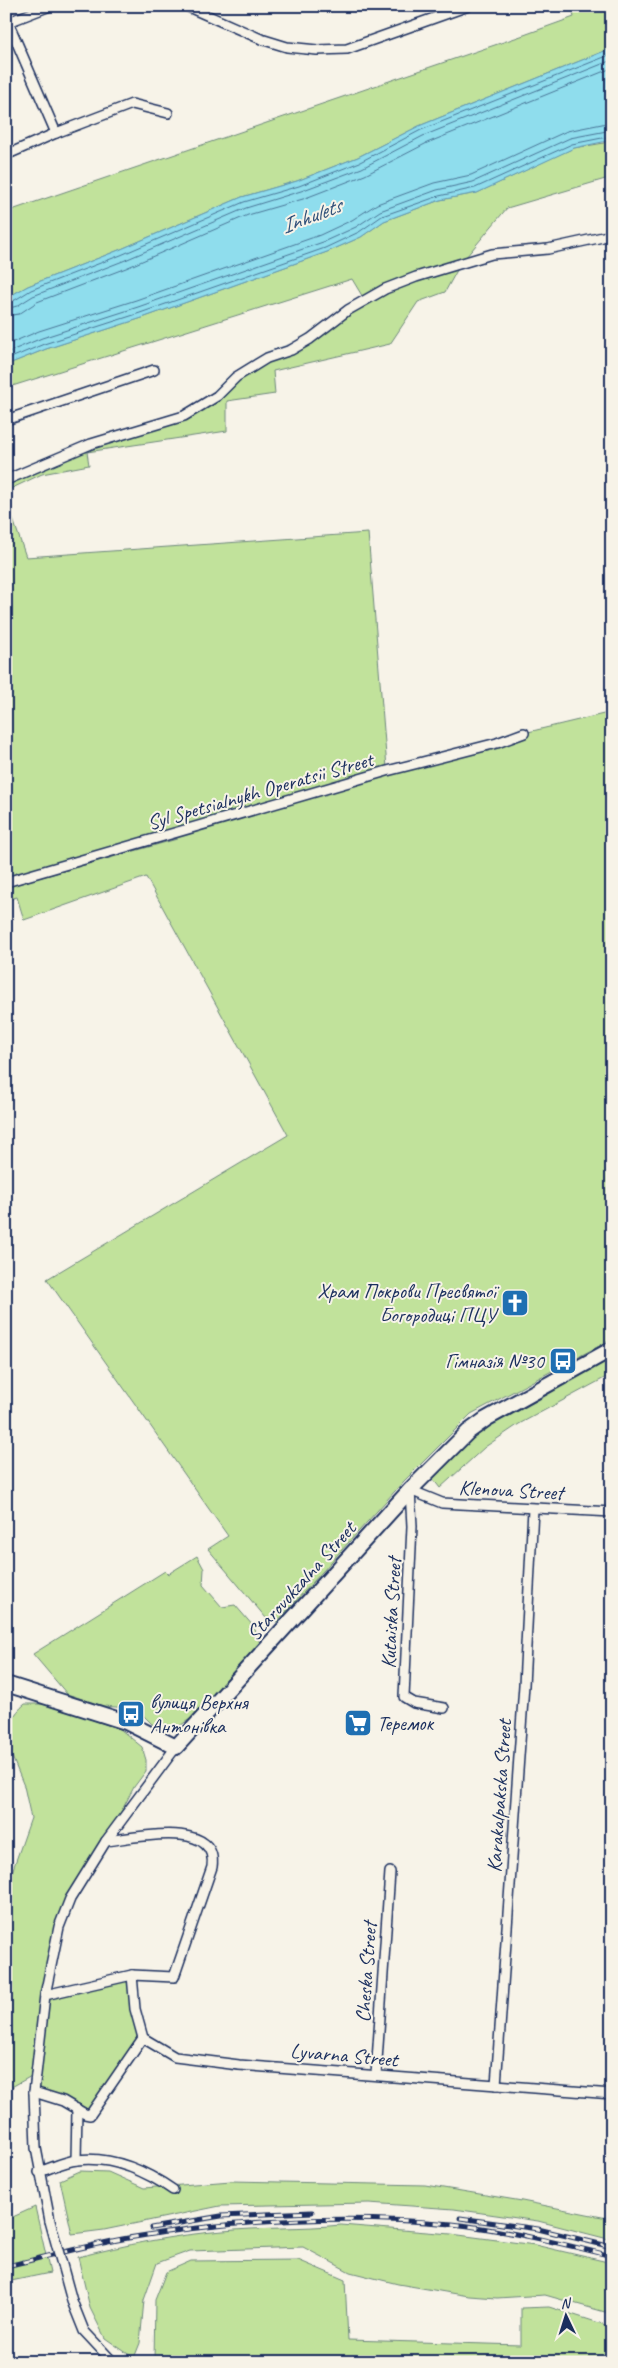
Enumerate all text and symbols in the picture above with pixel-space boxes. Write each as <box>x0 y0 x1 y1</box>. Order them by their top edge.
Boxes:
water label: Inhulets <box>277 191 348 240</box>
street label: Syl Spetsialnykh Operatsii Street <box>144 746 378 836</box>
place label: Храм Покрови Пресвятої Богородиці ПЦУ <box>317 1278 500 1328</box>
church icon: Храм Покрови Пресвятої Богородиці ПЦУ <box>500 1288 530 1318</box>
bus stop icon: Гімназія №30 <box>548 1346 578 1376</box>
place label: Гімназія №30 <box>445 1348 546 1374</box>
street label: Klenova Street <box>458 1474 567 1506</box>
street label: Starovokzalna Street <box>241 1515 363 1646</box>
street label: Kutaiska Street <box>375 1554 407 1669</box>
place label: вулиця Верхня Антонівка <box>150 1689 249 1739</box>
bus stop icon: вулиця Верхня Антонівка <box>116 1699 146 1729</box>
supermarket icon: Теремок <box>343 1708 373 1738</box>
place label: Теремок <box>377 1710 435 1736</box>
street label: Karakalpakska Street <box>481 1717 517 1873</box>
street label: Cheska Street <box>350 1918 383 2023</box>
street label: Lyvarna Street <box>289 2037 401 2073</box>
north arrow <box>540 2290 590 2340</box>
text: N <box>560 2295 572 2312</box>

